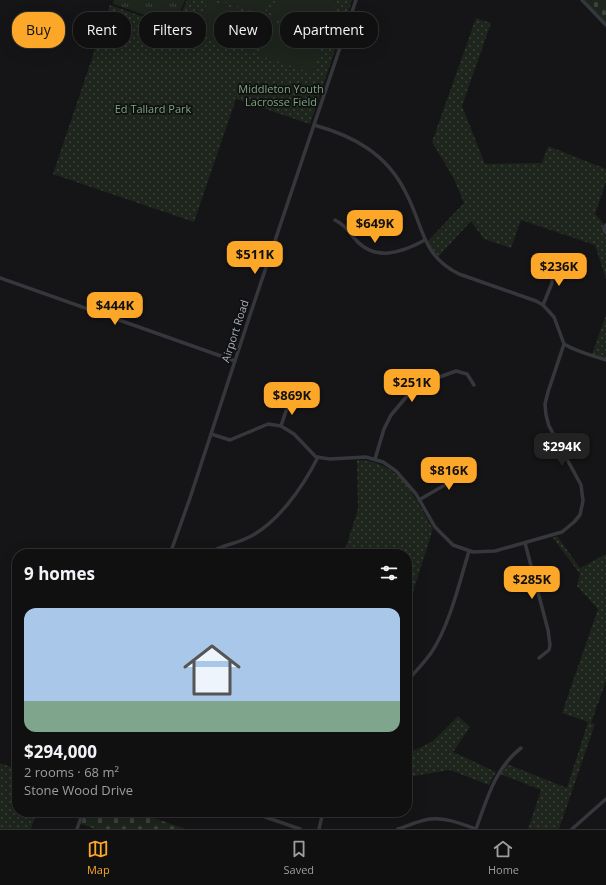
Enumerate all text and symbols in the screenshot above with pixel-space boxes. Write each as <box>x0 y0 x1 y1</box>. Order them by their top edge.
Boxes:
chip: Buy <box>12 12 65 48</box>
chip: Rent <box>73 12 131 48</box>
chip: Filters <box>139 12 206 48</box>
chip: New <box>214 12 272 48</box>
chip: Apartment <box>280 12 378 48</box>
park label: Middleton Youth Lacrosse Field <box>238 81 324 109</box>
park label: Ed Tallard Park <box>115 101 192 116</box>
pin: $649K <box>347 210 403 244</box>
text: $649K <box>356 214 394 232</box>
pin: $511K <box>227 241 283 275</box>
text: $511K <box>236 245 274 263</box>
pin: $236K <box>531 253 587 287</box>
text: $236K <box>540 257 578 275</box>
pin: $444K <box>87 292 143 326</box>
text: $444K <box>96 296 134 314</box>
street label: Airport Road <box>217 298 252 364</box>
pin: $251K <box>384 369 440 403</box>
text: $251K <box>393 373 431 391</box>
pin: $869K <box>264 382 320 416</box>
text: $869K <box>273 386 311 404</box>
pin: $294K <box>534 433 590 467</box>
text: $294K <box>543 437 581 455</box>
pin: $816K <box>421 457 477 491</box>
text: $816K <box>430 461 468 479</box>
text: 9 homes <box>24 562 95 585</box>
icon: filters <box>378 562 400 584</box>
pin: $285K <box>504 566 560 600</box>
text: $285K <box>513 570 551 588</box>
icon: home <box>176 634 248 706</box>
text: $294,000 <box>24 740 97 763</box>
text: 2 rooms · 68 m² <box>24 763 119 781</box>
text: Stone Wood Drive <box>24 781 133 799</box>
tab: Map <box>87 838 110 877</box>
tab: Saved <box>284 838 314 877</box>
tab: Home <box>488 838 519 877</box>

